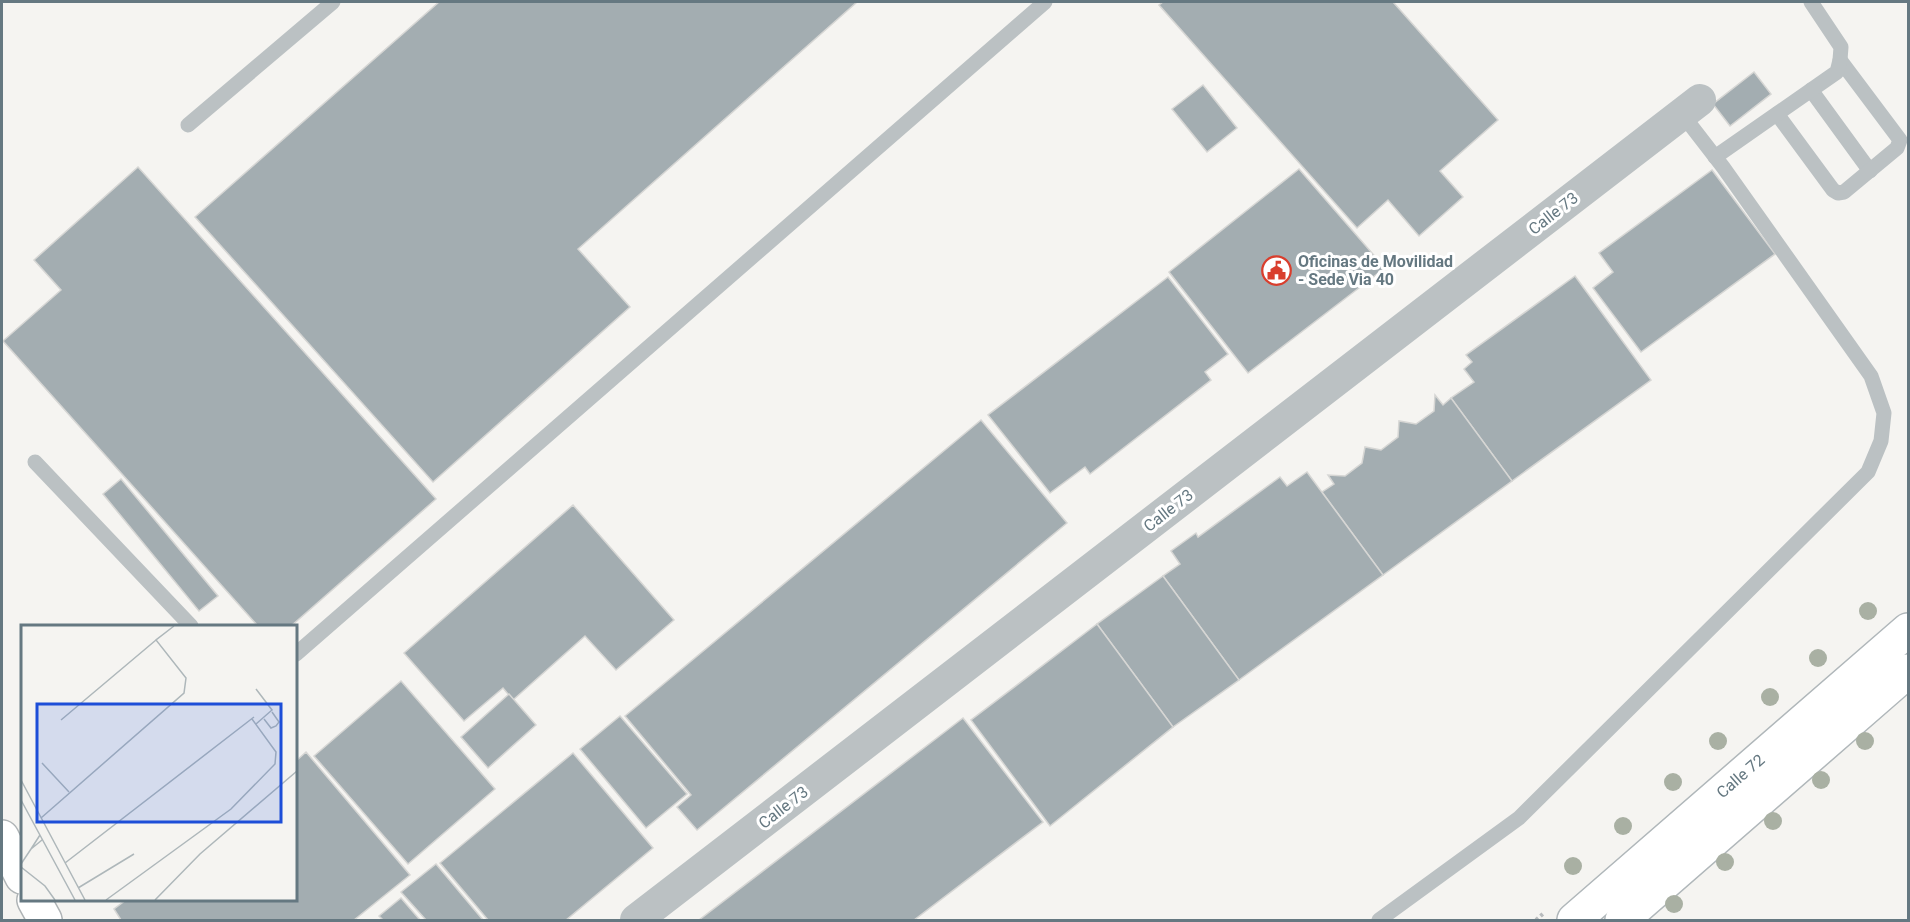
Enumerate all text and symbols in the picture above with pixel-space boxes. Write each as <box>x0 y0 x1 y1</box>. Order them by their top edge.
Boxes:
street label: Calle 73 <box>1525 188 1582 239</box>
place label: Oficinas de Movilidad - Sede Via 40 <box>1298 252 1453 289</box>
public building icon: Oficinas de Movilidad - Sede Via 40 <box>1261 254 1293 286</box>
street label: Calle 73 <box>1140 485 1197 536</box>
inset map <box>21 625 297 901</box>
street label: Calle 72 <box>1713 750 1768 802</box>
street label: Calle 73 <box>755 782 812 833</box>

